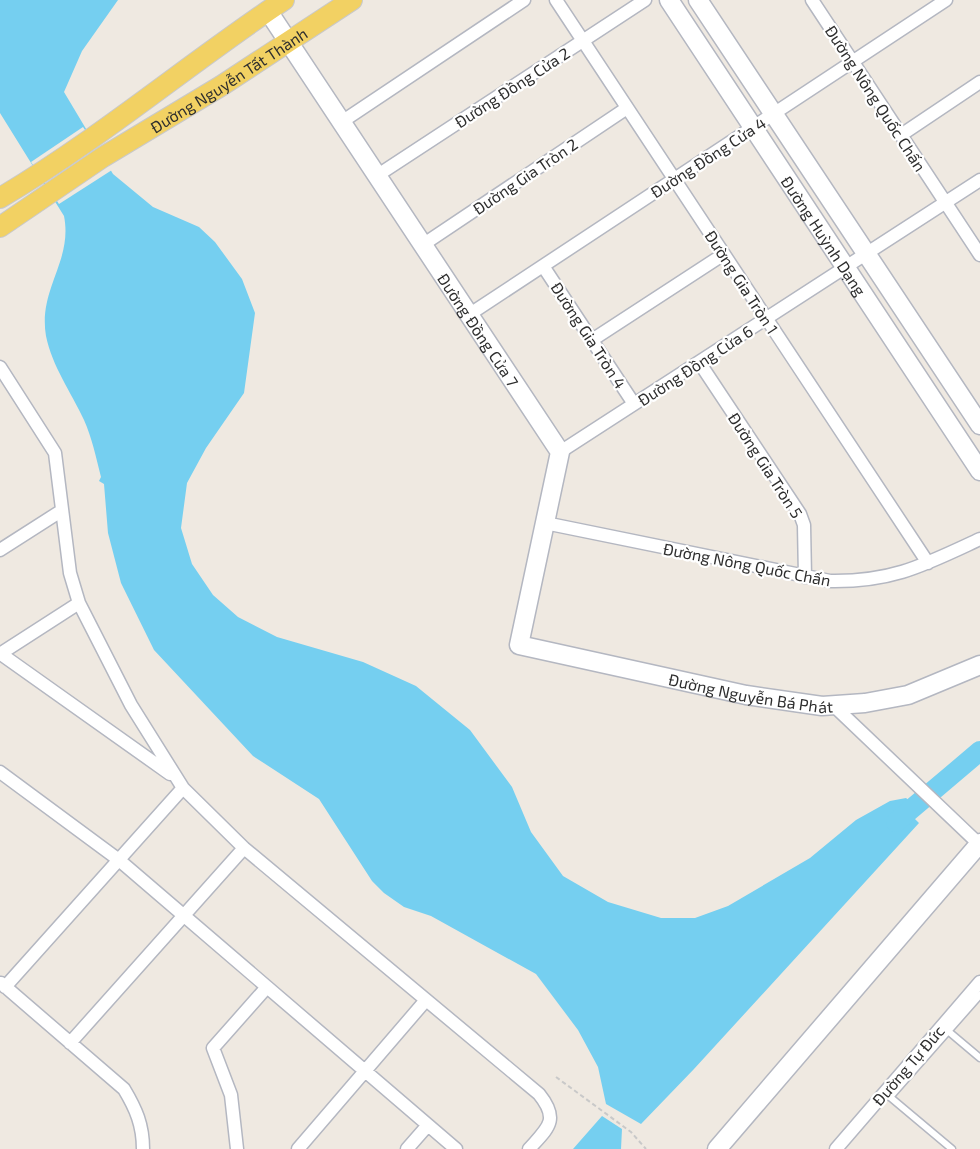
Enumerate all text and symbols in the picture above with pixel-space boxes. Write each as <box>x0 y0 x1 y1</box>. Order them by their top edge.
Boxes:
street label: Đường Nông Quốc Chấn <box>821 21 930 175</box>
street label: Đường Nguyễn Tất Thành <box>146 23 310 136</box>
street label: Đường Đồng Cửa 2 <box>451 43 573 131</box>
street label: Đường Đồng Cửa 4 <box>647 113 769 201</box>
street label: Đường Gia Tròn 2 <box>469 134 581 218</box>
street label: Đường Huỳnh Dạng <box>778 172 871 299</box>
street label: Đường Gia Tròn 1 <box>701 227 783 337</box>
street label: Đường Đồng Cửa 7 <box>434 269 523 390</box>
street label: Đường Gia Tròn 4 <box>548 278 631 392</box>
street label: Đường Đồng Cửa 6 <box>634 321 756 409</box>
street label: Đường Gia Tròn 5 <box>725 409 807 521</box>
street label: Đường Nông Quốc Chấn <box>661 538 832 591</box>
street label: Đường Nguyễn Bá Phát <box>667 669 833 716</box>
street label: Đường Tự Đức <box>868 1021 948 1109</box>

